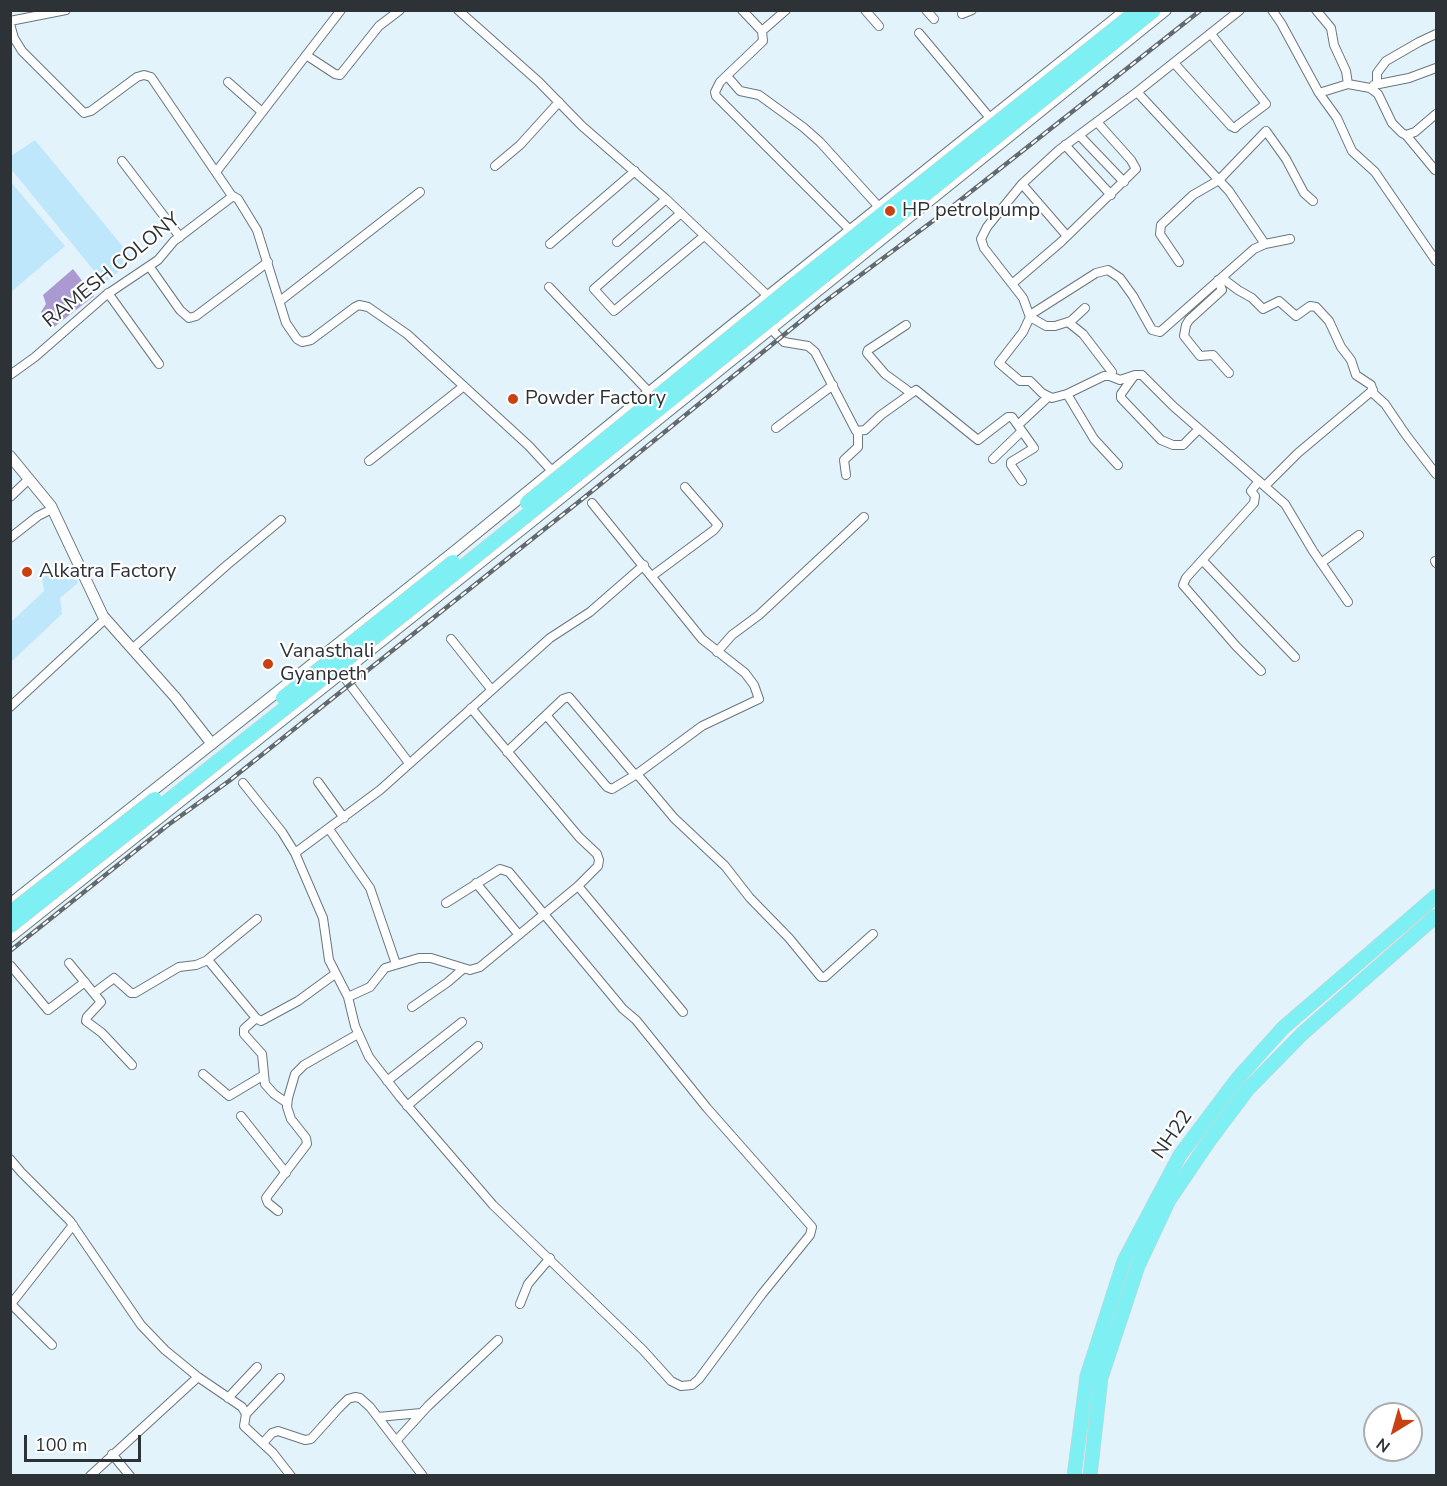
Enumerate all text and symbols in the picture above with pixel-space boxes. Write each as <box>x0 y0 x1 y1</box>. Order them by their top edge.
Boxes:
place label: HP petrolpump <box>902 199 1040 223</box>
marker: HP petrolpump <box>883 204 897 218</box>
street label: RAMESH COLONY <box>39 208 185 334</box>
place label: Powder Factory <box>525 387 666 411</box>
marker: Powder Factory <box>506 392 520 406</box>
place label: Alkatra Factory <box>39 560 176 584</box>
marker: Alkatra Factory <box>20 565 34 579</box>
place label: Vanasthali Gyanpeth <box>280 640 374 687</box>
marker: Vanasthali Gyanpeth <box>261 657 275 671</box>
street label: NH22 <box>1148 1106 1198 1164</box>
north arrow <box>1363 1402 1423 1462</box>
scale bar <box>27 1423 144 1461</box>
text: N <box>1372 1432 1395 1457</box>
text: 100 m <box>35 1433 87 1457</box>

